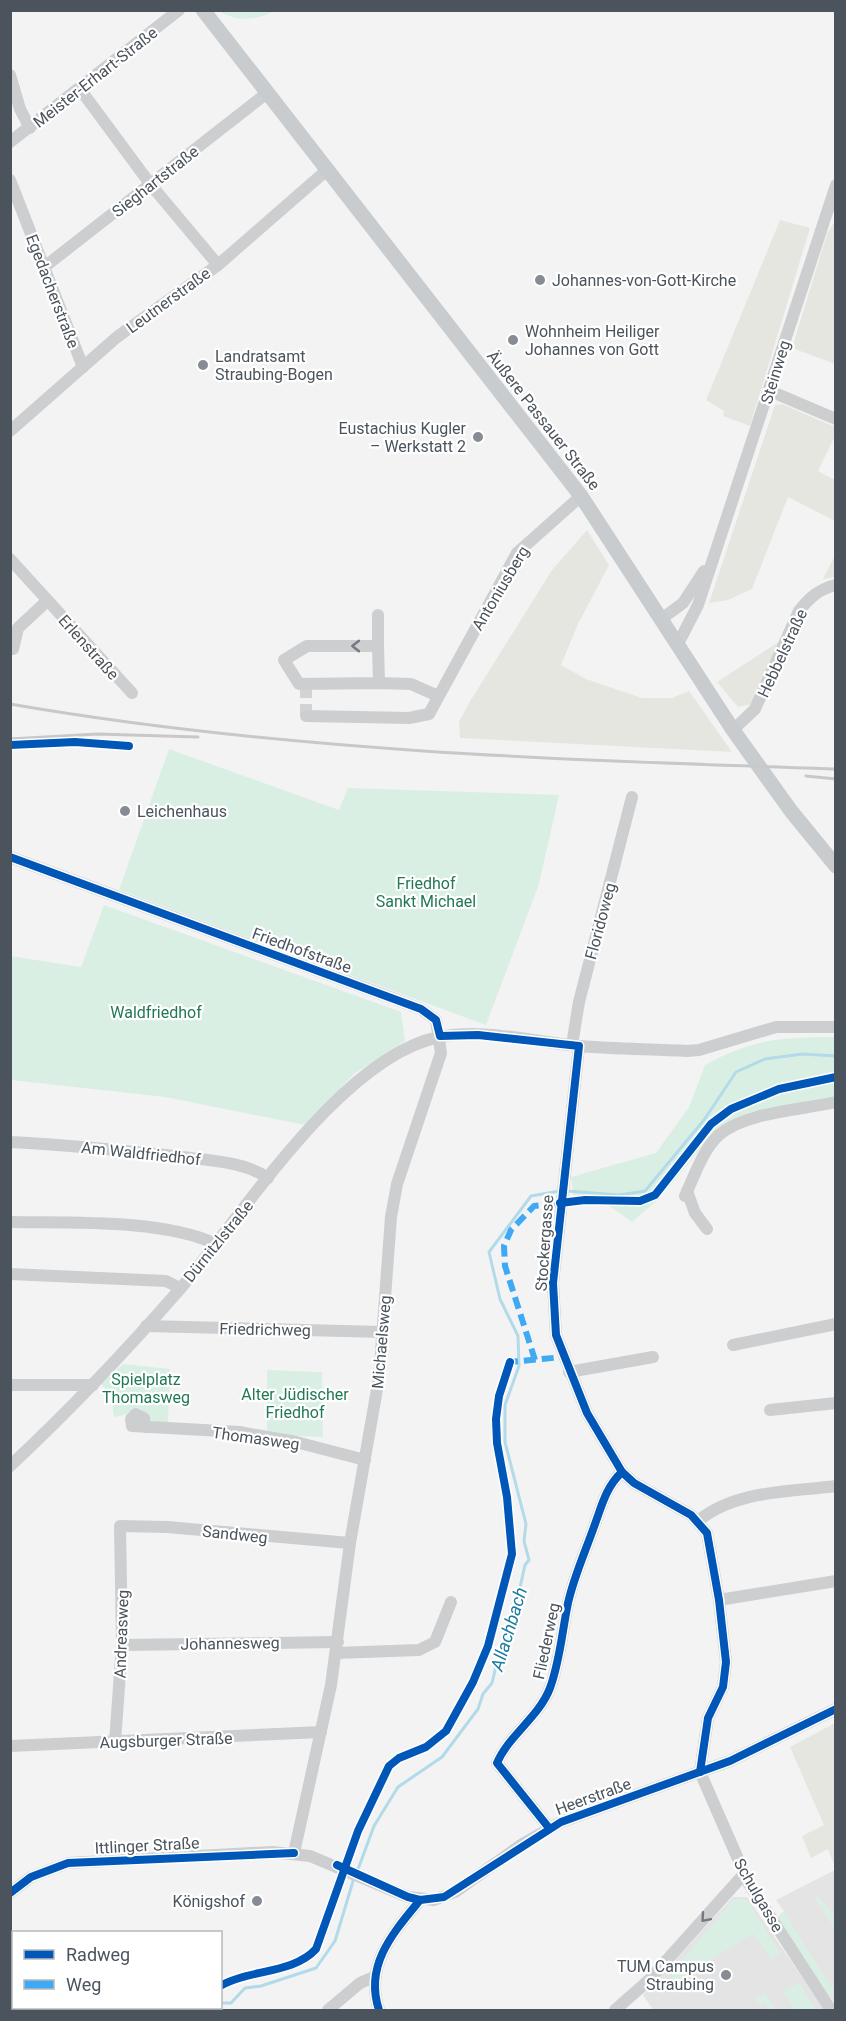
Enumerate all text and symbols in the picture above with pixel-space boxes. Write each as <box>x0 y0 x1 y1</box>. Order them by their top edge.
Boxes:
street label: Meister-Erhart-Straße <box>29 23 161 132</box>
street label: Sieghartstraße <box>108 142 202 221</box>
street label: Egedacherstraße <box>22 232 83 351</box>
street label: Leutnerstraße <box>123 264 214 337</box>
place label: Johannes-von-Gott-Kirche <box>552 271 736 290</box>
marker: Johannes-von-Gott-Kirche <box>533 273 547 287</box>
place label: Wohnheim Heiliger Johannes von Gott <box>525 322 660 359</box>
marker: Wohnheim Heiliger Johannes von Gott <box>506 333 520 347</box>
street label: Steinweg <box>757 338 794 406</box>
place label: Landratsamt Straubing-Bogen <box>215 347 333 384</box>
street label: Äußere Passauer Straße <box>483 347 604 494</box>
marker: Landratsamt Straubing-Bogen <box>196 358 210 372</box>
place label: Eustachius Kugler – Werkstatt 2 <box>338 419 467 456</box>
marker: Eustachius Kugler – Werkstatt 2 <box>471 430 485 444</box>
street label: Antoniusberg <box>468 543 533 634</box>
street label: Hebbelstraße <box>754 606 811 701</box>
street label: Erlenstraße <box>54 611 123 684</box>
one-way arrow <box>351 640 360 652</box>
place label: Leichenhaus <box>137 802 227 821</box>
marker: Leichenhaus <box>118 804 132 818</box>
park label: Friedhof Sankt Michael <box>376 874 476 911</box>
street label: Floridoweg <box>581 881 620 962</box>
street label: Friedhofstraße <box>250 924 354 977</box>
park label: Waldfriedhof <box>110 1003 202 1022</box>
street label: Am Waldfriedhof <box>80 1138 202 1169</box>
street label: Stockergasse <box>532 1194 557 1292</box>
street label: Dürnitzlstraße <box>180 1197 257 1286</box>
street label: Michaelsweg <box>368 1294 395 1390</box>
street label: Friedrichweg <box>219 1319 311 1340</box>
park label: Spielplatz Thomasweg <box>102 1370 190 1407</box>
park label: Alter Jüdischer Friedhof <box>241 1385 349 1422</box>
street label: Thomasweg <box>211 1423 301 1454</box>
street label: Sandweg <box>201 1522 269 1547</box>
water label: Allachbach <box>486 1585 531 1674</box>
street label: Andreasweg <box>110 1589 133 1679</box>
street label: Fliederweg <box>529 1601 564 1681</box>
street label: Johannesweg <box>180 1633 280 1654</box>
street label: Augsburger Straße <box>99 1729 233 1752</box>
street label: Heerstraße <box>553 1774 634 1819</box>
street label: Ittlinger Straße <box>94 1833 200 1858</box>
street label: Schulgasse <box>730 1855 787 1936</box>
place label: Königshof <box>173 1892 245 1911</box>
marker: Königshof <box>250 1894 264 1908</box>
one-way arrow <box>701 1911 712 1922</box>
legend <box>12 1931 222 2009</box>
text: Radweg <box>66 1944 130 1965</box>
place label: TUM Campus Straubing <box>617 1957 714 1994</box>
marker: TUM Campus Straubing <box>719 1968 733 1982</box>
text: Weg <box>66 1974 101 1995</box>

